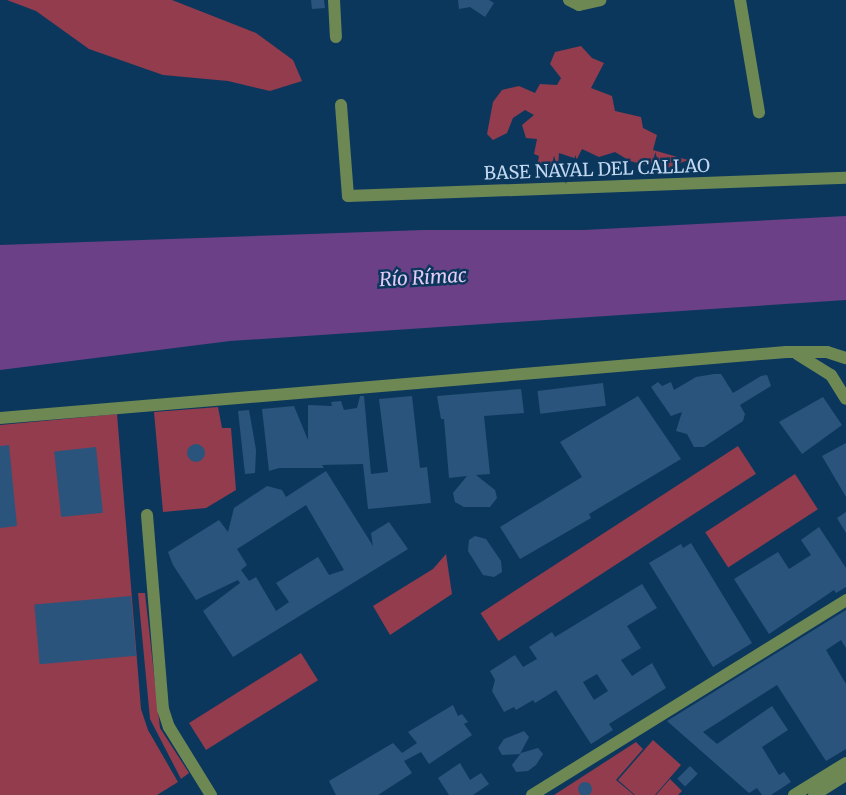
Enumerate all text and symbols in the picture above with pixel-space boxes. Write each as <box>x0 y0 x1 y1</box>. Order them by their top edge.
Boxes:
street label: BASE NAVAL DEL CALLAO <box>484 155 710 185</box>
water label: Río Rímac <box>379 264 467 292</box>

